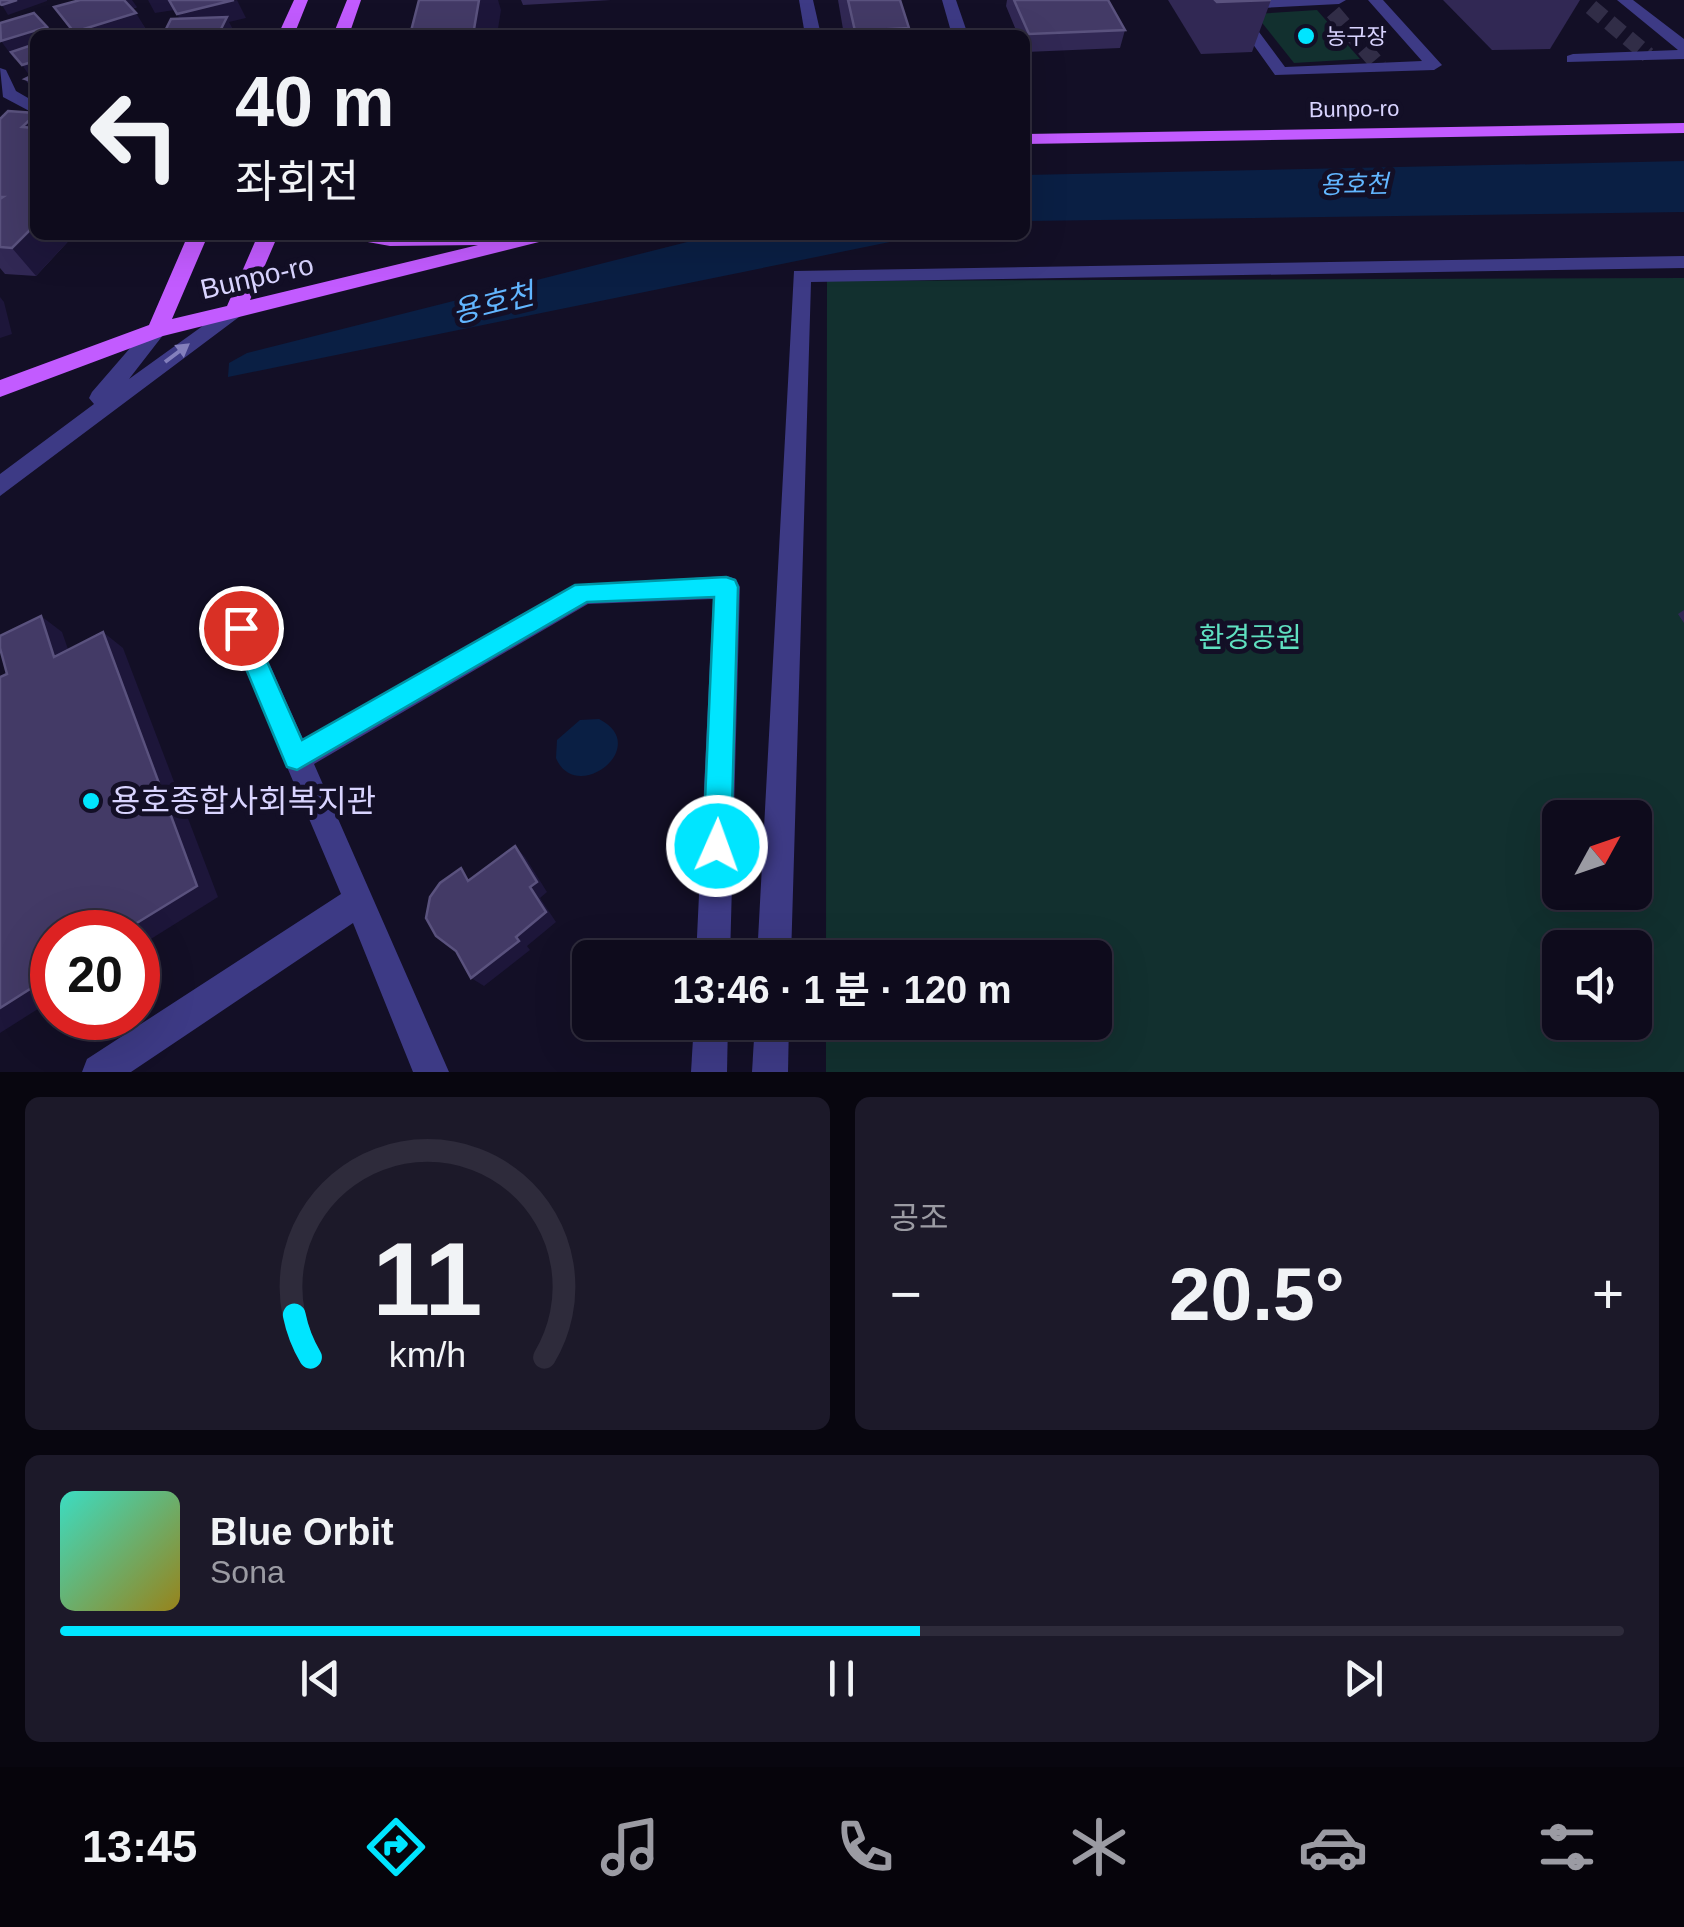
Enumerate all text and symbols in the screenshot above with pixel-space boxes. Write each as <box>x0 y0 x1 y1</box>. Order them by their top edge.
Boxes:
place label: 농구장 <box>1326 24 1387 49</box>
marker: 농구장 <box>1295 25 1317 47</box>
text: 40 m <box>235 63 395 141</box>
icon: left <box>70 70 200 200</box>
street label: Bunpo-ro <box>1309 96 1399 122</box>
text: 좌회전 <box>235 156 359 207</box>
water label: 용호천 <box>1319 169 1392 199</box>
street label: Bunpo-ro <box>197 249 317 305</box>
water label: 용호천 <box>449 276 540 329</box>
one-way arrow <box>164 343 190 363</box>
pin <box>199 586 284 671</box>
icon: arrive <box>214 601 269 656</box>
park label: 환경공원 <box>1198 622 1302 653</box>
place label: 용호종합사회복지관 <box>111 783 376 819</box>
marker: 용호종합사회복지관 <box>80 790 102 812</box>
position arrow <box>665 794 769 898</box>
north arrow <box>1542 800 1652 910</box>
map controls <box>1542 800 1652 1040</box>
speed limit sign: 20 <box>30 910 160 1040</box>
button: sound <box>1542 930 1652 1040</box>
text: 13:46 · 1 분 · 120 m <box>672 969 1012 1011</box>
text: 공조 <box>890 1200 948 1236</box>
text: 11 <box>372 1221 482 1337</box>
text: 20.5° <box>1169 1252 1345 1336</box>
text: − <box>890 1263 922 1325</box>
text: + <box>1592 1263 1624 1325</box>
text: km/h <box>389 1335 466 1375</box>
text: Blue Orbit <box>210 1511 394 1553</box>
text: Sona <box>210 1554 285 1590</box>
icon: previous <box>293 1651 348 1706</box>
icon: pause <box>814 1651 869 1706</box>
icon: next <box>1336 1651 1391 1706</box>
icon: directions <box>361 1812 431 1882</box>
icon: music <box>595 1812 665 1882</box>
icon: phone <box>830 1812 900 1882</box>
icon: climate <box>1064 1812 1134 1882</box>
icon: car <box>1298 1812 1368 1882</box>
icon: filters <box>1532 1812 1602 1882</box>
text: 13:45 <box>82 1821 197 1872</box>

